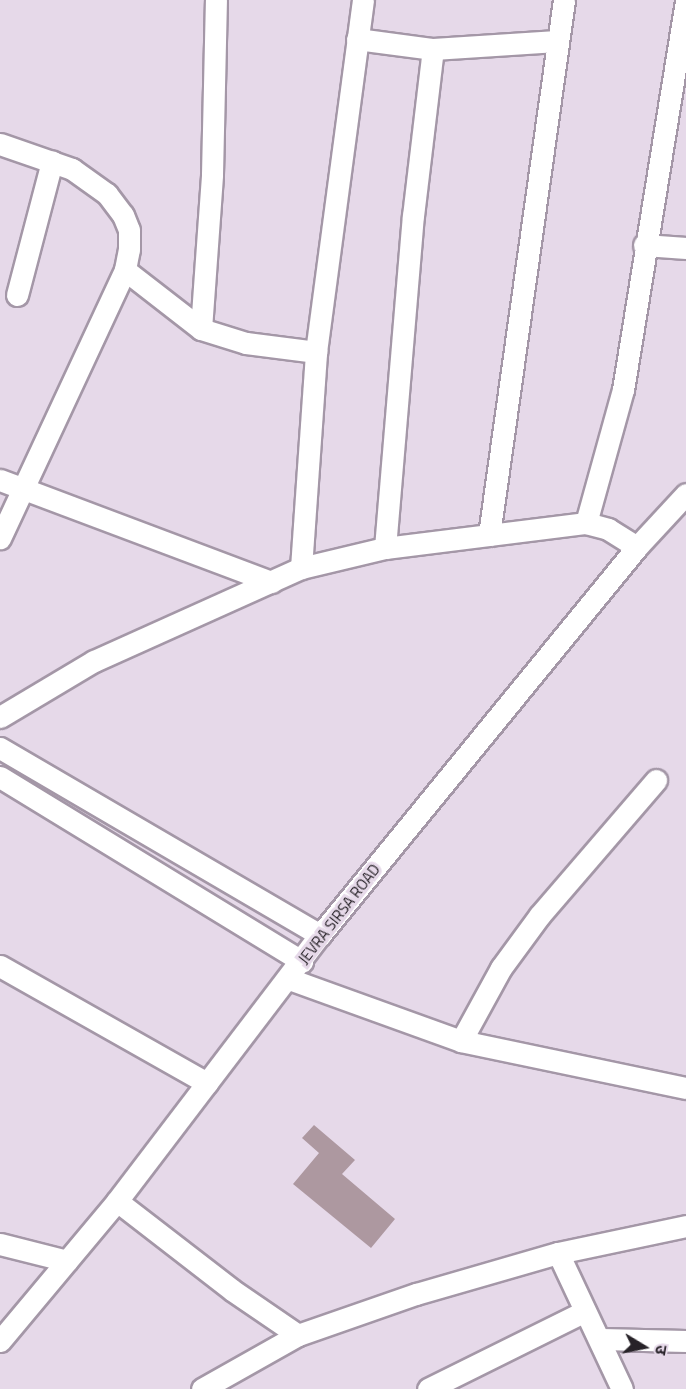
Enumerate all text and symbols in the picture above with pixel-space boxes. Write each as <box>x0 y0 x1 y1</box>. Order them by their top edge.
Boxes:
street label: JEVRA SIRSA ROAD <box>294 861 384 967</box>
north arrow <box>614 1317 674 1377</box>
text: उ <box>649 1343 674 1357</box>

